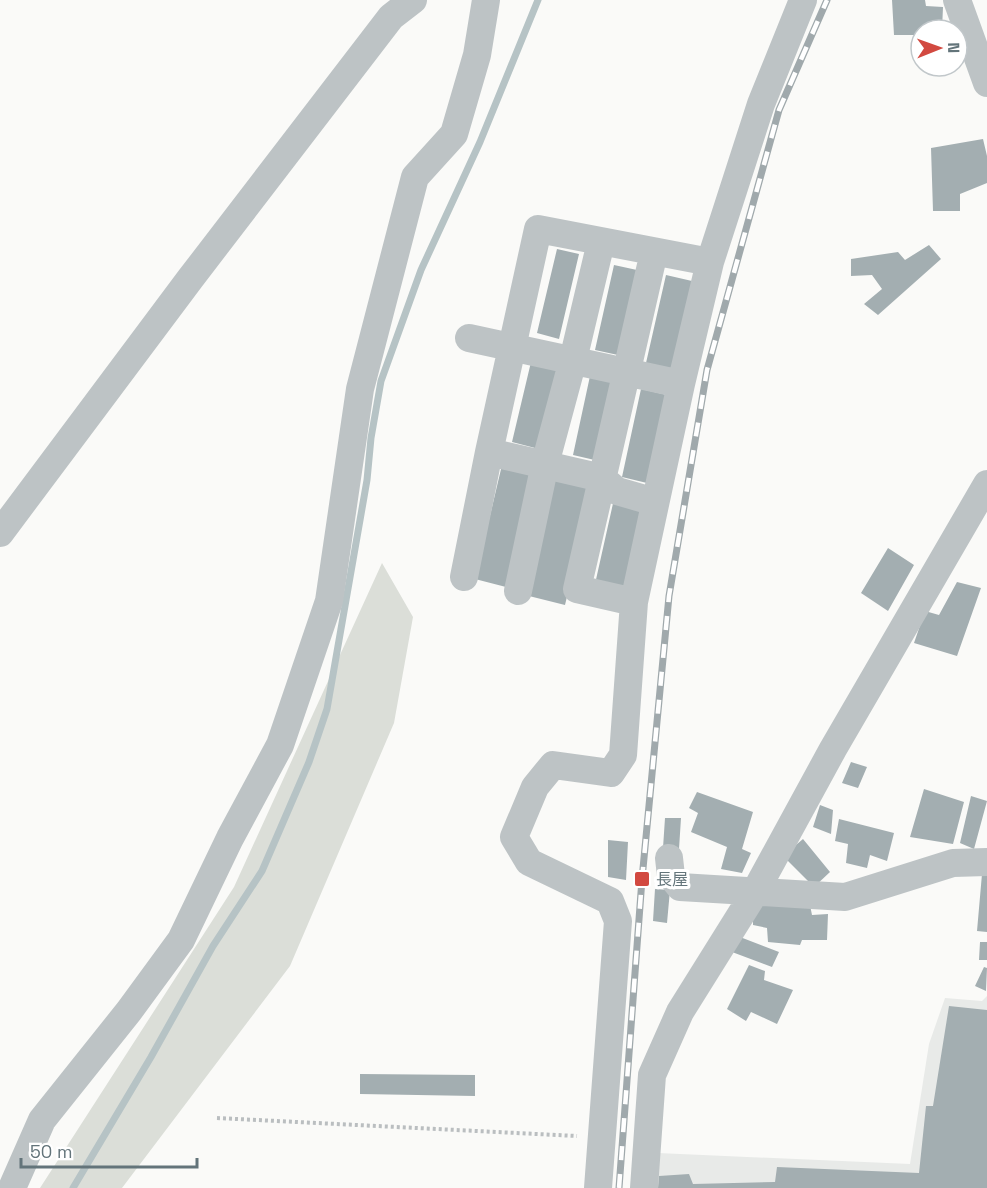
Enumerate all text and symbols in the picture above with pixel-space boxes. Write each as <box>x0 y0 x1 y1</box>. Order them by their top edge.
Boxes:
north arrow <box>909 18 969 78</box>
text: N <box>943 42 964 53</box>
place label: 長屋 <box>656 869 688 890</box>
marker: 長屋 <box>633 870 651 888</box>
scale bar <box>21 1131 196 1169</box>
text: 50 m <box>30 1140 72 1163</box>

